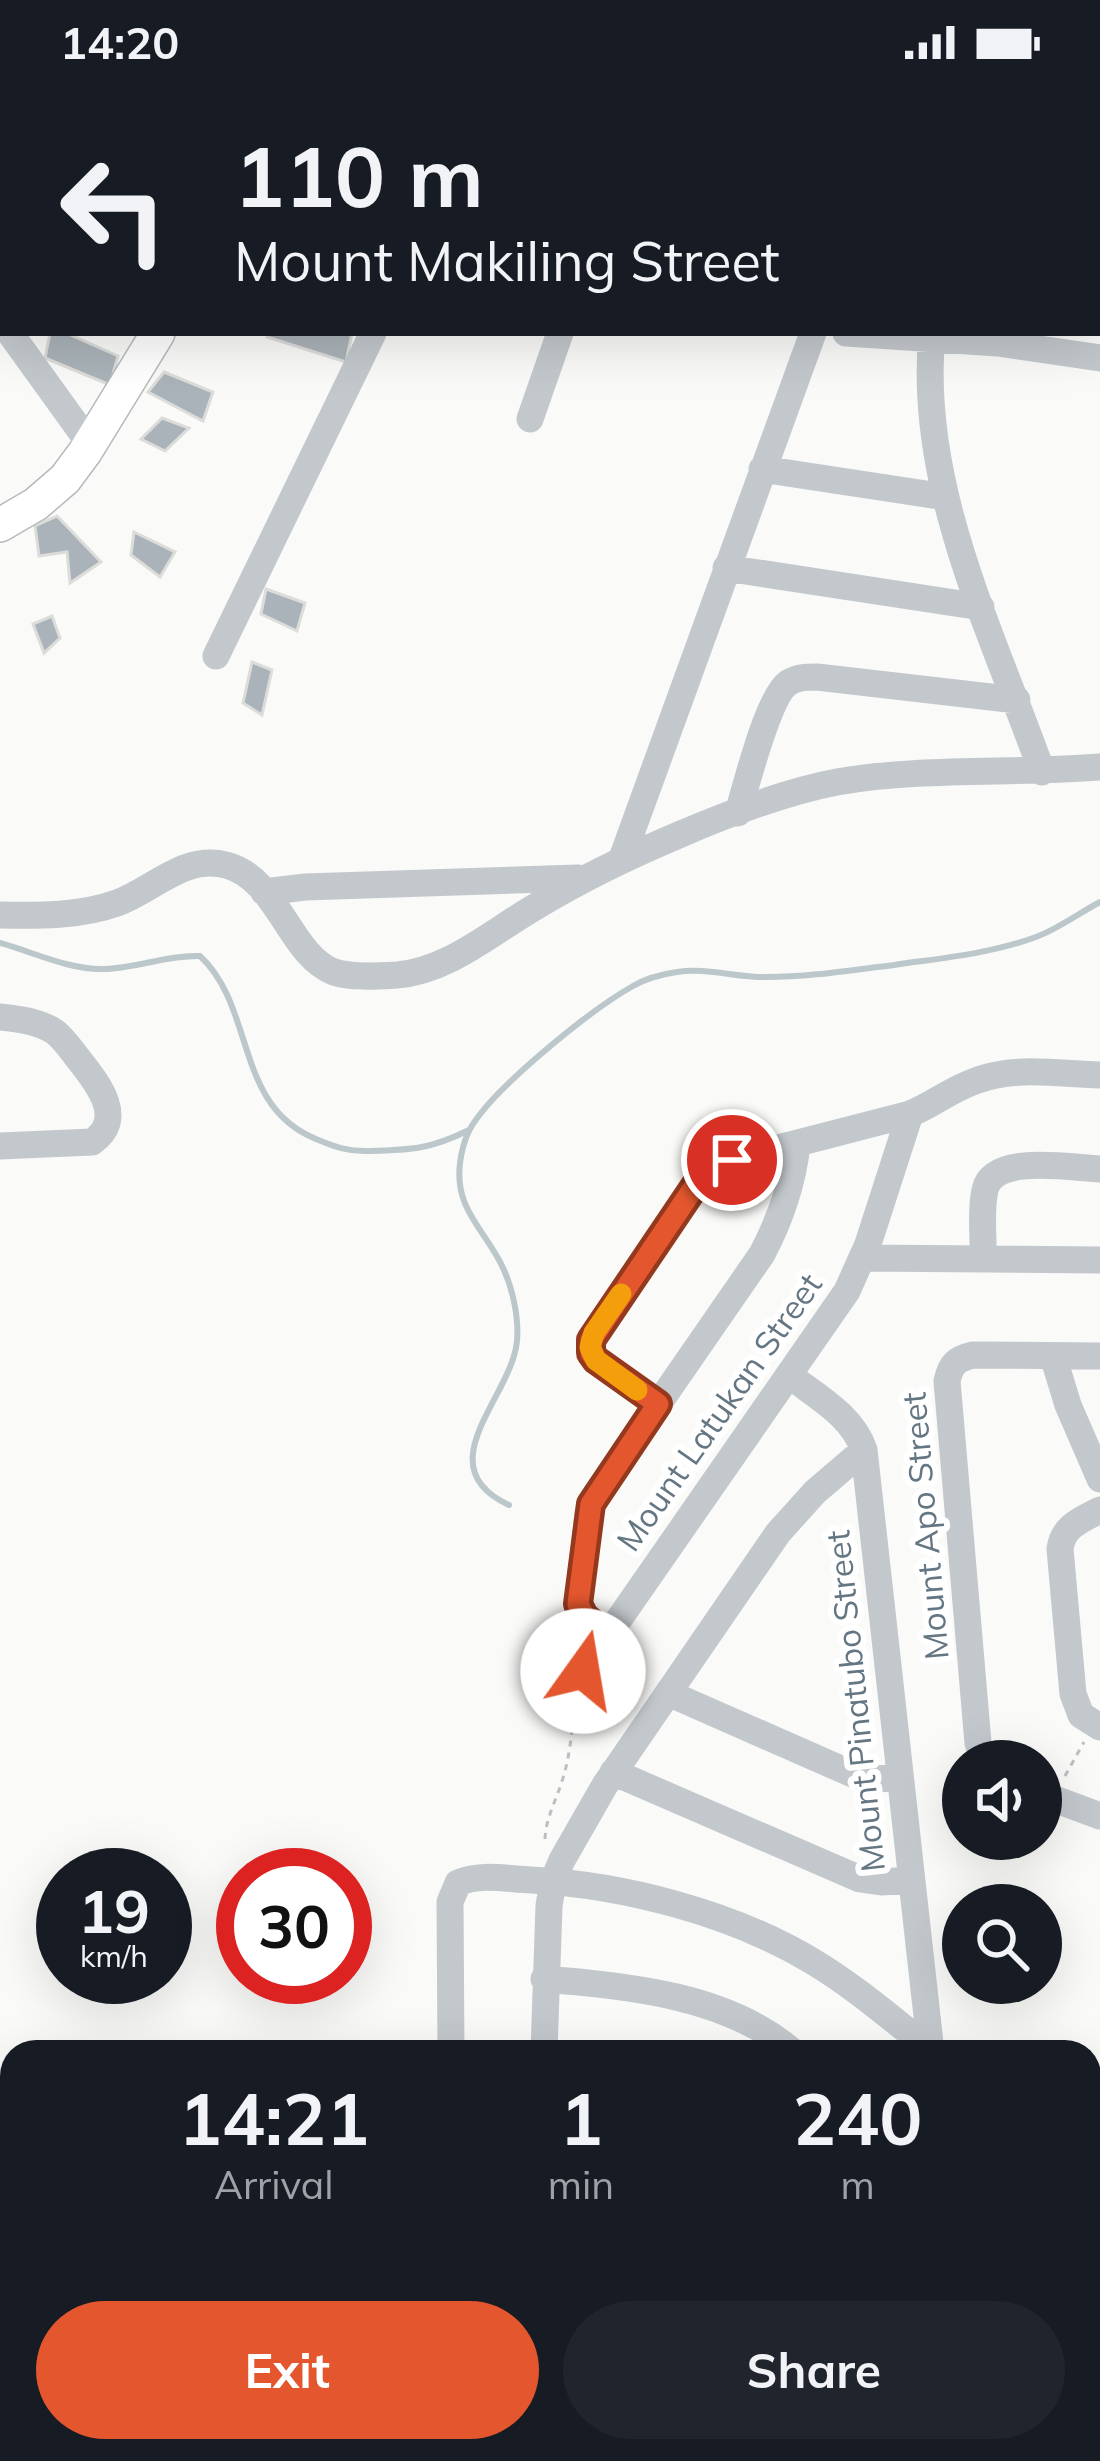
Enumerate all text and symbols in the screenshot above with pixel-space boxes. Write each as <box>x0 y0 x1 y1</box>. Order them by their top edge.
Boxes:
text: 14:20 <box>60 14 179 70</box>
text: 110 m <box>234 123 484 228</box>
icon: left <box>36 132 192 288</box>
text: Mount Makiling Street <box>234 227 780 295</box>
pin <box>681 1109 783 1211</box>
icon: arrive <box>699 1127 765 1193</box>
street label: Mount Latukan Street <box>607 1265 830 1559</box>
street label: Mount Apo Street <box>892 1391 957 1662</box>
street label: Mount Pinatubo Street <box>816 1528 893 1874</box>
position arrow <box>520 1608 646 1734</box>
map controls <box>942 1740 1062 2004</box>
button: sound <box>942 1740 1062 1860</box>
speed limit sign: 30 <box>216 1848 372 2004</box>
text: 19 <box>78 1873 150 1948</box>
button: search <box>942 1884 1062 2004</box>
text: km/h <box>80 1937 148 1975</box>
text: 14:21 <box>179 2073 369 2163</box>
text: 1 <box>559 2073 603 2163</box>
text: 240 <box>793 2073 922 2163</box>
text: Arrival <box>214 2160 334 2209</box>
text: min <box>548 2160 614 2209</box>
text: m <box>840 2160 875 2209</box>
button: Exit <box>36 2301 539 2439</box>
button: Share <box>563 2301 1065 2439</box>

